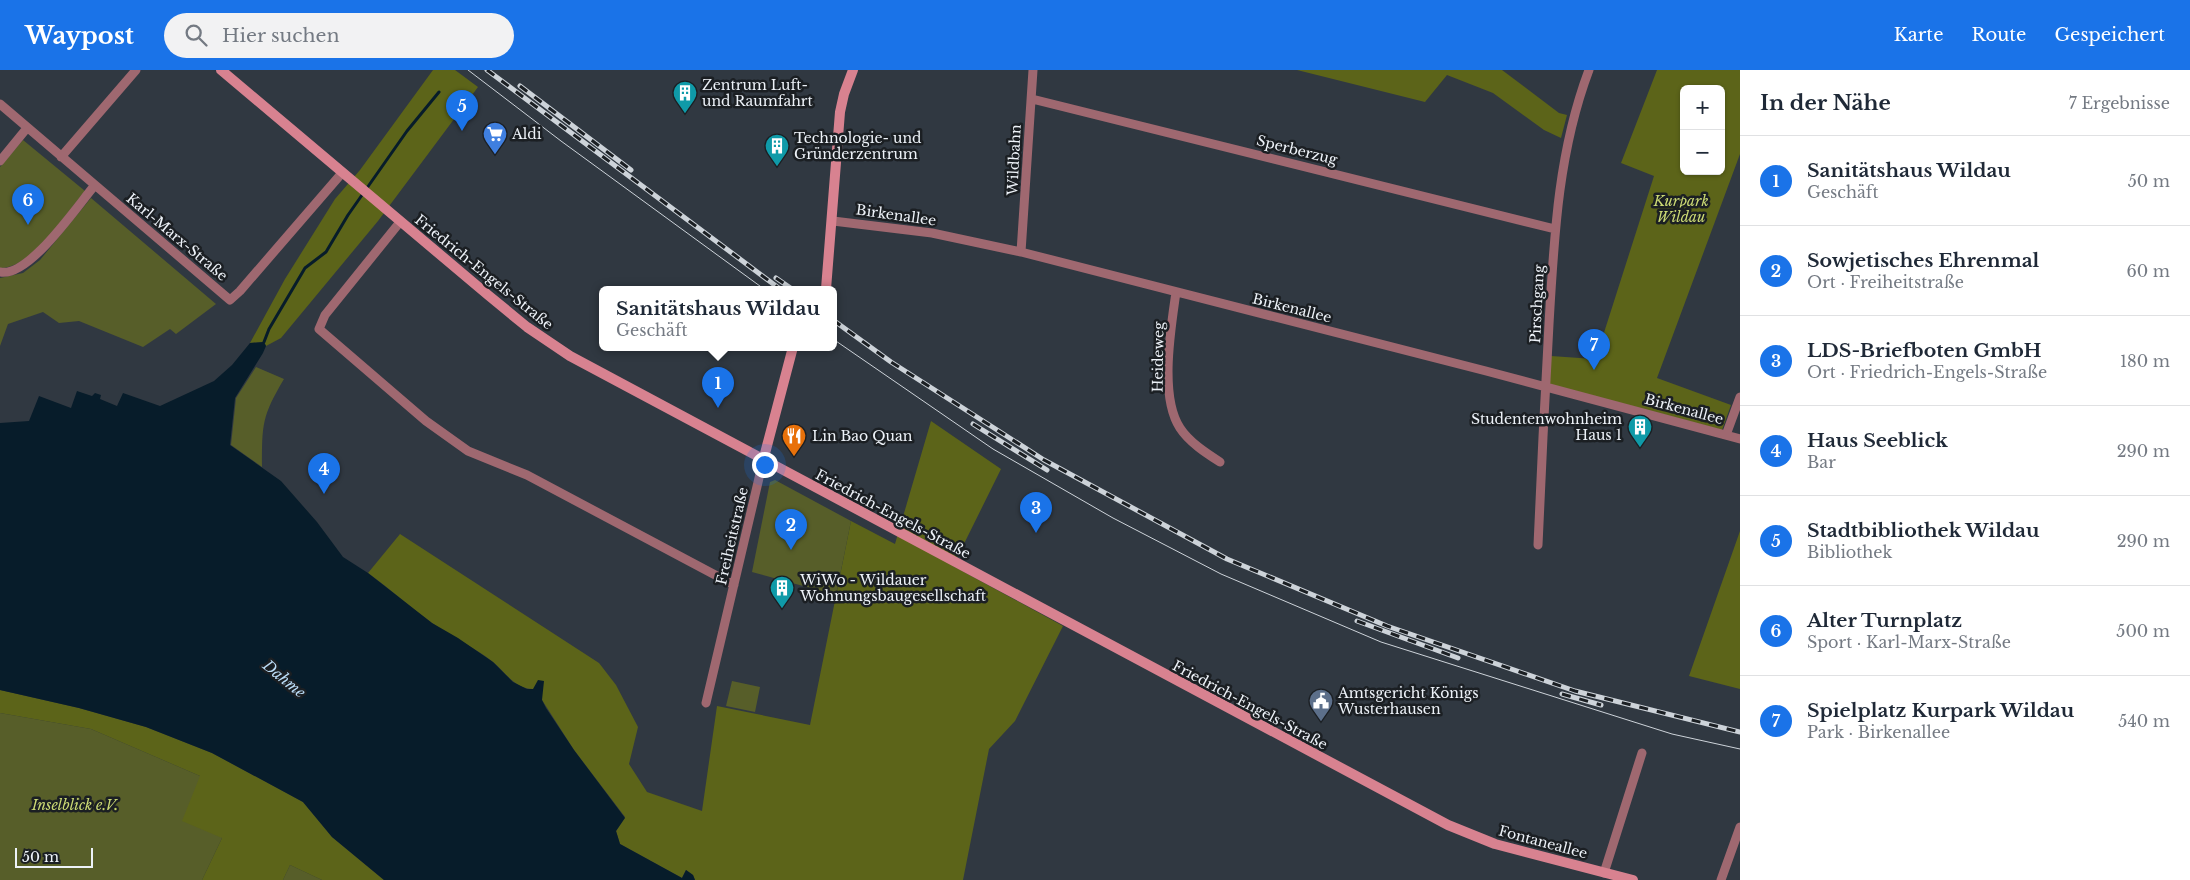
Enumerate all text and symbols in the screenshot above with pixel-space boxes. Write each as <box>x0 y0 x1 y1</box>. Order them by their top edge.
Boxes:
search box <box>164 13 514 58</box>
text: Waypost <box>25 21 134 50</box>
icon: search <box>182 21 210 49</box>
text: Hier suchen <box>222 24 340 47</box>
text: Karte <box>1894 24 1943 46</box>
text: Route <box>1971 24 2026 46</box>
text: Gespeichert <box>2054 24 2165 46</box>
place label: Zentrum Luft- und Raumfahrt <box>702 76 814 110</box>
building icon: Zentrum Luft- und Raumfahrt <box>672 80 698 114</box>
map controls <box>1680 85 1725 175</box>
button: + <box>1680 85 1725 130</box>
pin: 5 <box>446 90 478 131</box>
text: In der Nähe <box>1760 90 1891 116</box>
text: 7 Ergebnisse <box>2069 93 2170 113</box>
supermarket icon: Aldi <box>482 121 508 155</box>
street label: Wildbahn <box>1003 124 1025 197</box>
place label: Aldi <box>511 125 542 143</box>
place label: Technologie- und Gründerzentrum <box>794 129 922 163</box>
button: − <box>1680 130 1725 175</box>
street label: Sperberzug <box>1255 131 1340 169</box>
building icon: Technologie- und Gründerzentrum <box>764 133 790 167</box>
text: Sanitätshaus Wildau <box>1807 159 2011 182</box>
text: 1 <box>1773 171 1779 191</box>
text: 50 m <box>2128 171 2170 191</box>
text: Geschäft <box>1807 182 1878 202</box>
pin: 6 <box>12 184 44 225</box>
street label: Karl-Marx-Straße <box>123 189 231 285</box>
park label: Kurpark Wildau <box>1652 192 1709 226</box>
street label: Birkenallee <box>855 200 937 230</box>
street label: Friedrich-Engels-Straße <box>411 211 557 333</box>
text: Sowjetisches Ehrenmal <box>1807 249 2039 272</box>
text: 2 <box>1771 261 1781 281</box>
text: 60 m <box>2127 261 2170 281</box>
street label: Pirschgang <box>1526 264 1548 344</box>
text: Ort · Freiheitstraße <box>1807 272 1964 292</box>
popup <box>599 286 837 351</box>
street label: Birkenallee <box>1251 289 1333 327</box>
text: Sanitätshaus Wildau <box>616 297 820 320</box>
text: Geschäft <box>616 320 688 340</box>
street label: Heideweg <box>1148 321 1168 393</box>
pin: 7 <box>1578 329 1610 370</box>
text: LDS-Briefboten GmbH <box>1807 339 2041 362</box>
text: 3 <box>1771 351 1781 371</box>
text: 180 m <box>2120 351 2170 371</box>
text: Ort · Friedrich-Engels-Straße <box>1807 362 2047 382</box>
pin: 1 <box>702 367 734 408</box>
street label: Birkenallee <box>1643 390 1725 428</box>
place label: Studentenwohnheim Haus 1 <box>1471 410 1622 444</box>
building icon: Studentenwohnheim Haus 1 <box>1627 414 1653 448</box>
restaurant icon: Lin Bao Quan <box>781 423 807 457</box>
place label: Lin Bao Quan <box>812 427 913 445</box>
text: Haus Seeblick <box>1807 429 1948 452</box>
text: 4 <box>1771 441 1781 461</box>
text: 290 m <box>2117 441 2170 461</box>
your location <box>752 452 778 478</box>
text: Bar <box>1807 452 1836 472</box>
pin: 4 <box>308 453 340 494</box>
street label: Friedrich-Engels-Straße <box>812 465 974 563</box>
street label: Freiheitstraße <box>712 485 752 587</box>
pin: 3 <box>1020 492 1052 533</box>
pin: 2 <box>775 509 807 550</box>
text: Stadtbibliothek Wildau <box>1807 519 2040 542</box>
text: 5 <box>1771 531 1781 551</box>
text: 290 m <box>2117 531 2170 551</box>
text: Bibliothek <box>1807 542 1892 562</box>
place label: WiWo - Wildauer Wohnungsbaugesellschaft <box>799 571 987 605</box>
building icon: WiWo - Wildauer Wohnungsbaugesellschaft <box>769 575 795 609</box>
text: Alter Turnplatz <box>1807 609 1962 632</box>
text: 6 <box>1771 621 1781 641</box>
text: 500 m <box>2116 621 2170 641</box>
text: Sport · Karl-Marx-Straße <box>1807 632 2011 652</box>
water label: Dahme <box>258 655 310 702</box>
street label: Friedrich-Engels-Straße <box>1169 656 1331 754</box>
place label: Amtsgericht Königs Wusterhausen <box>1337 684 1479 718</box>
public building icon: Amtsgericht Königs Wusterhausen <box>1308 688 1334 722</box>
text: Spielplatz Kurpark Wildau <box>1807 699 2074 722</box>
text: 7 <box>1772 711 1780 731</box>
text: 540 m <box>2118 711 2170 731</box>
text: Park · Birkenallee <box>1807 722 1950 742</box>
park label: Inselblick e.V. <box>31 796 119 814</box>
street label: Fontaneallee <box>1497 822 1589 862</box>
scale bar <box>15 845 92 868</box>
text: 50 m <box>22 848 59 866</box>

